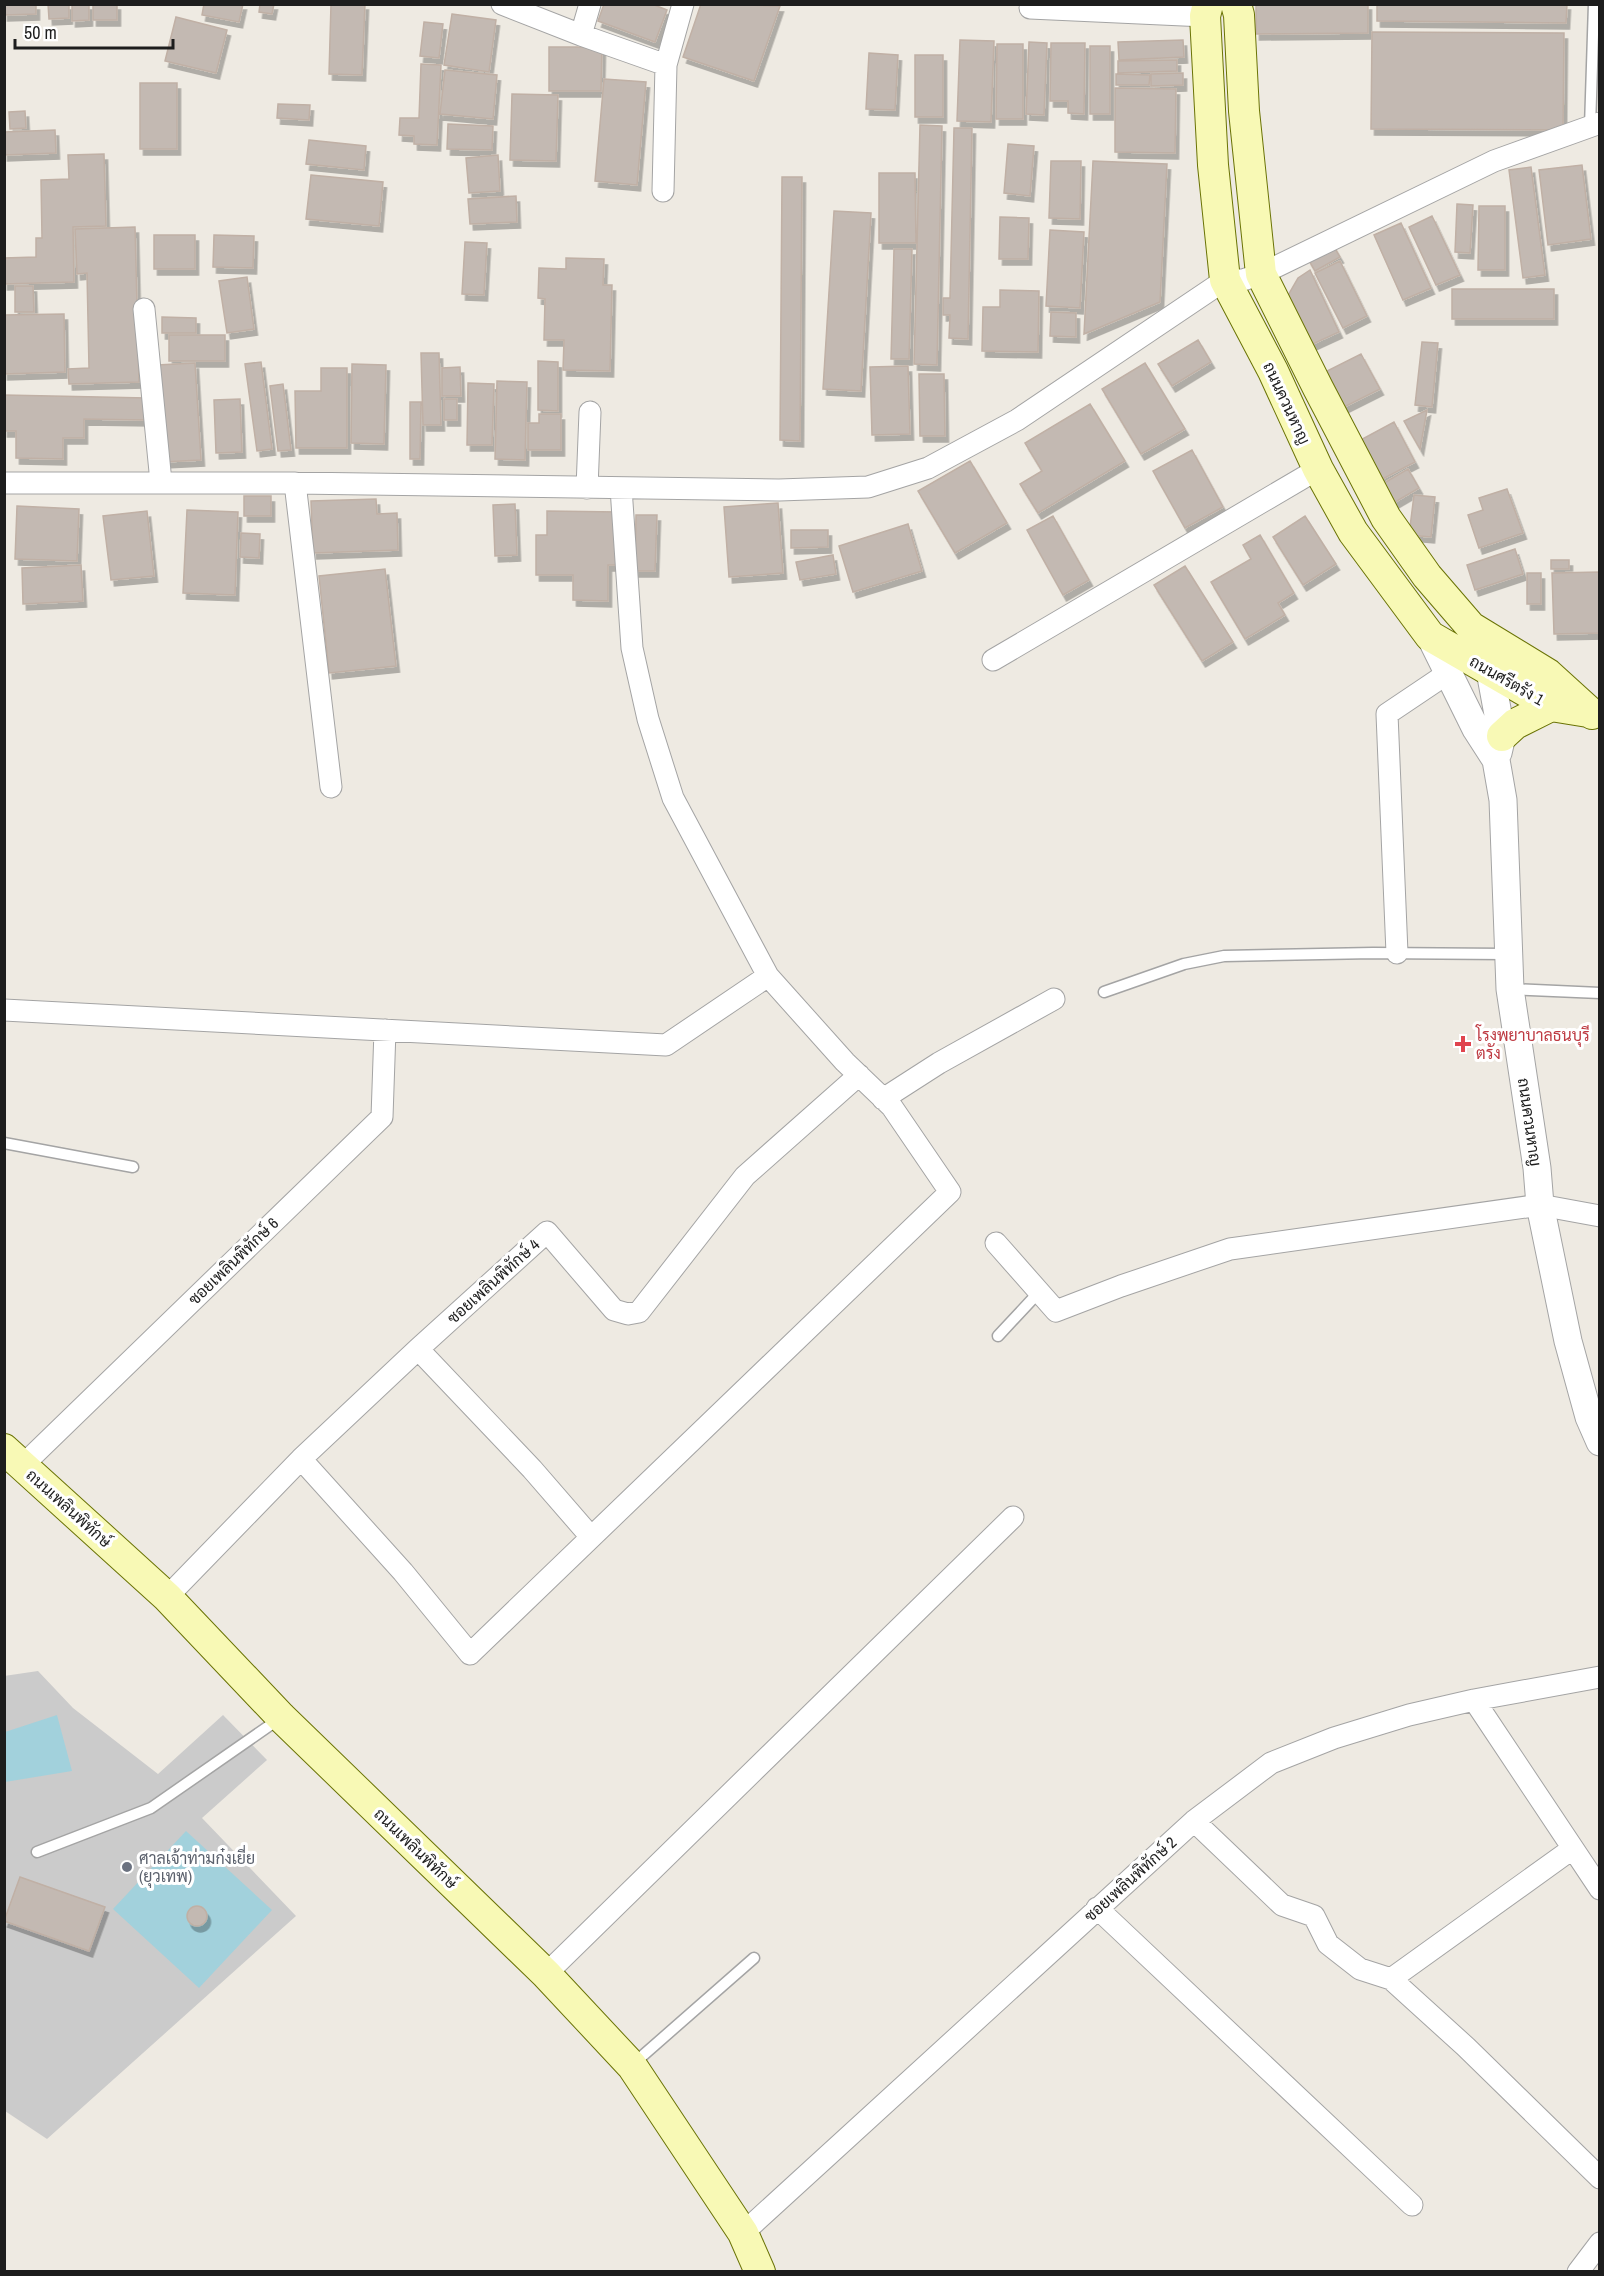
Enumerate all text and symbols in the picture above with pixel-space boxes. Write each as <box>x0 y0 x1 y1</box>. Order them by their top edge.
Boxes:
scale bar <box>15 12 172 50</box>
text: 50 m <box>24 20 57 45</box>
street label: ถนนควนหาญ <box>1258 358 1316 448</box>
street label: ถนนศรีตรัง 1 <box>1466 650 1549 711</box>
place label: โรงพยาบาลธนบุรี ตรัง <box>1475 1024 1590 1064</box>
marker: โรงพยาบาลธนบุรี ตรัง <box>1454 1035 1472 1053</box>
street label: ถนนควนหาญ <box>1513 1076 1547 1168</box>
street label: ซอยเพลินพิทักษ์ 6 <box>182 1212 283 1310</box>
street label: ซอยเพลินพิทักษ์ 4 <box>441 1233 544 1328</box>
street label: ถนนเพลินพิทักษ์ <box>22 1463 117 1552</box>
street label: ถนนเพลินพิทักษ์ <box>370 1802 463 1893</box>
street label: ซอยเพลินพิทักษ์ 2 <box>1078 1831 1181 1926</box>
place label: ศาลเจ้าท่ามก๋งเยี่ย (ยุวเทพ) <box>139 1844 255 1888</box>
marker: ศาลเจ้าท่ามก๋งเยี่ย (ยุวเทพ) <box>120 1860 134 1874</box>

